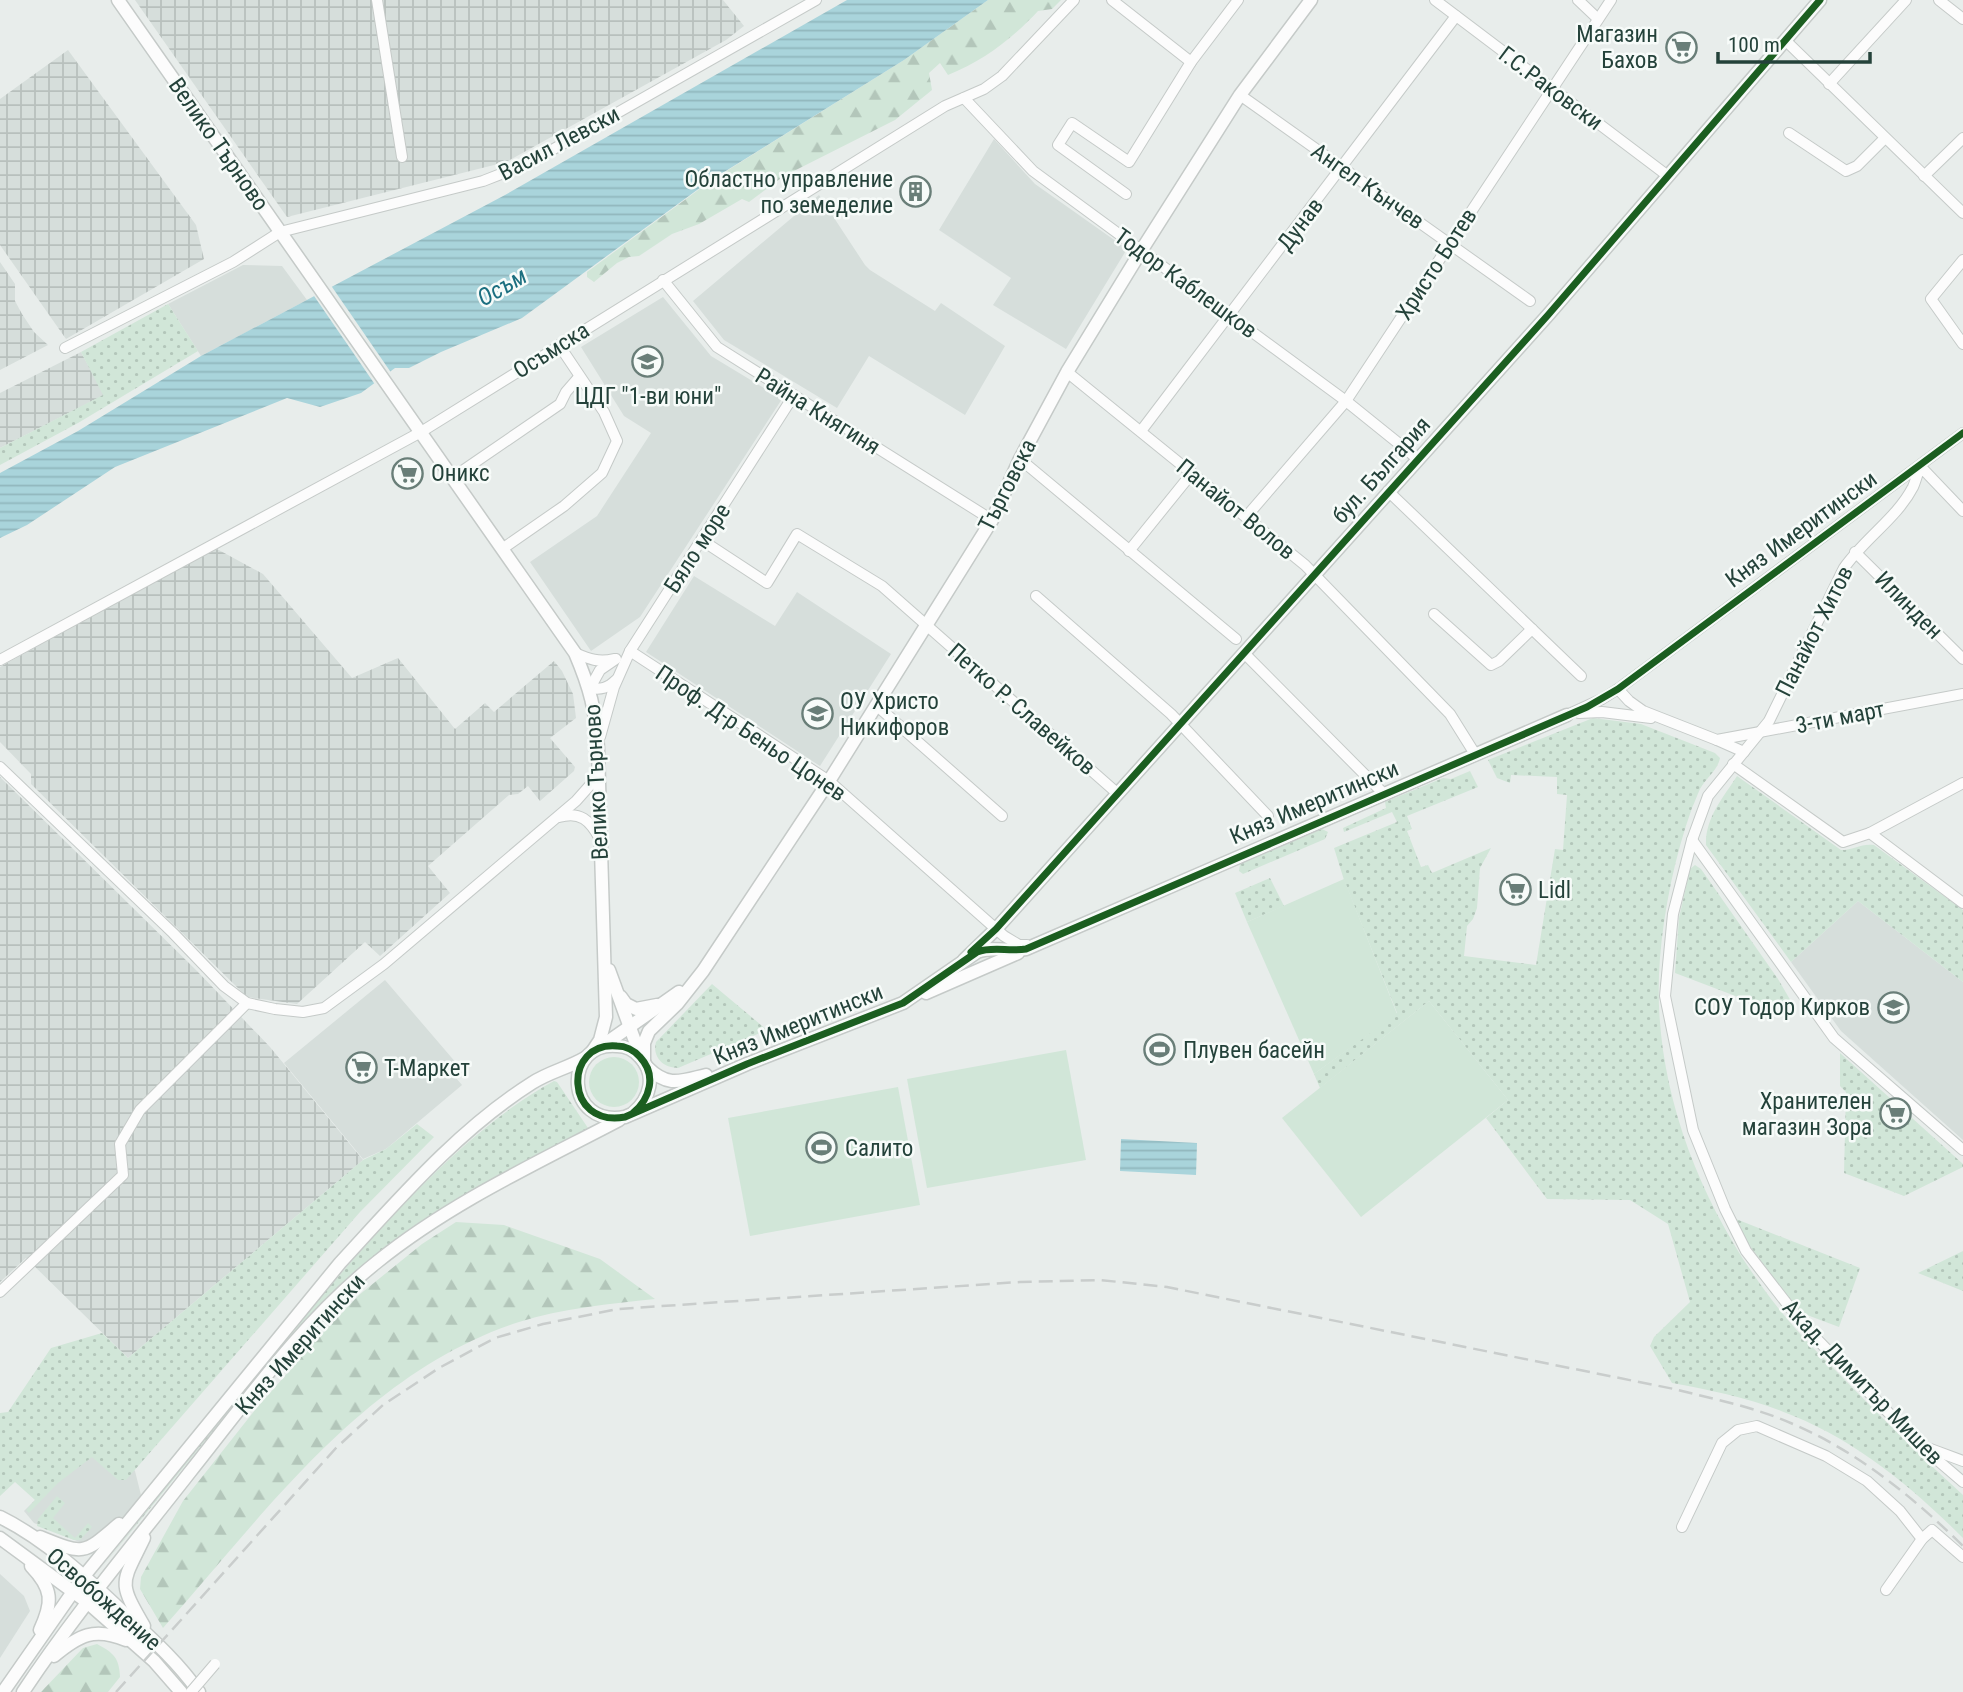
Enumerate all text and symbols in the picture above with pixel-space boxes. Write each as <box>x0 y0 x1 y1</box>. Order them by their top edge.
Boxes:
place label: Магазин Бахов <box>1576 21 1658 74</box>
scale bar <box>1718 21 1870 65</box>
supermarket icon: Магазин Бахов <box>1664 30 1698 64</box>
text: 100 m <box>1728 33 1780 57</box>
street label: Г.С.Раковски <box>1493 41 1608 136</box>
street label: Велико Търново <box>163 73 274 216</box>
street label: Васил Левски <box>494 100 624 187</box>
street label: Ангел Кънчев <box>1306 138 1429 235</box>
place label: Областно управление по земеделие <box>684 166 893 219</box>
building icon: Областно управление по земеделие <box>899 175 933 209</box>
street label: Дунав <box>1272 193 1329 256</box>
street label: Христо Ботев <box>1390 203 1483 325</box>
street label: Тодор Каблешков <box>1109 223 1262 344</box>
water label: Осъм <box>472 262 532 312</box>
street label: Осъмска <box>508 317 594 384</box>
school or university icon: ЦДГ "1-ви юни" <box>631 345 665 379</box>
street label: Райна Княгиня <box>750 362 885 460</box>
place label: ЦДГ "1-ви юни" <box>575 383 721 410</box>
street label: бул. България <box>1327 412 1436 529</box>
street label: Търговска <box>973 435 1042 536</box>
street label: Панайот Волов <box>1171 453 1300 565</box>
supermarket icon: Оникс <box>391 456 425 490</box>
place label: Оникс <box>431 460 490 487</box>
street label: Княз Имеритински <box>1720 465 1882 593</box>
street label: Бяло море <box>659 499 736 598</box>
street label: Панайот Хитов <box>1770 561 1859 701</box>
street label: Илинден <box>1869 566 1948 645</box>
street label: Петко Р. Славейков <box>942 638 1101 781</box>
street label: Проф. Д-р Беньо Цонев <box>650 660 851 807</box>
place label: ОУ Христо Никифоров <box>840 688 949 741</box>
street label: 3-ти март <box>1793 696 1887 739</box>
school or university icon: ОУ Христо Никифоров <box>800 697 834 731</box>
street label: Велико Търново <box>579 703 614 861</box>
street label: Княз Имеритински <box>1226 755 1403 850</box>
supermarket icon: Lidl <box>1498 873 1532 907</box>
place label: Lidl <box>1538 877 1571 904</box>
street label: Княз Имеритински <box>709 978 887 1071</box>
school or university icon: СОУ Тодор Кирков <box>1876 990 1910 1024</box>
place label: СОУ Тодор Кирков <box>1694 994 1870 1021</box>
sports icon: Плувен басейн <box>1143 1033 1177 1067</box>
place label: Плувен басейн <box>1183 1037 1325 1064</box>
supermarket icon: Т-Маркет <box>344 1051 378 1085</box>
place label: Т-Маркет <box>384 1055 470 1082</box>
place label: Хранителен магазин Зора <box>1742 1088 1872 1141</box>
supermarket icon: Хранителен магазин Зора <box>1878 1097 1912 1131</box>
sports icon: Салито <box>805 1131 839 1165</box>
place label: Салито <box>845 1135 913 1162</box>
street label: Княз Имеритински <box>230 1268 371 1420</box>
street label: Акад. Димитър Мишев <box>1777 1294 1948 1470</box>
street label: Освобождение <box>41 1542 166 1656</box>

